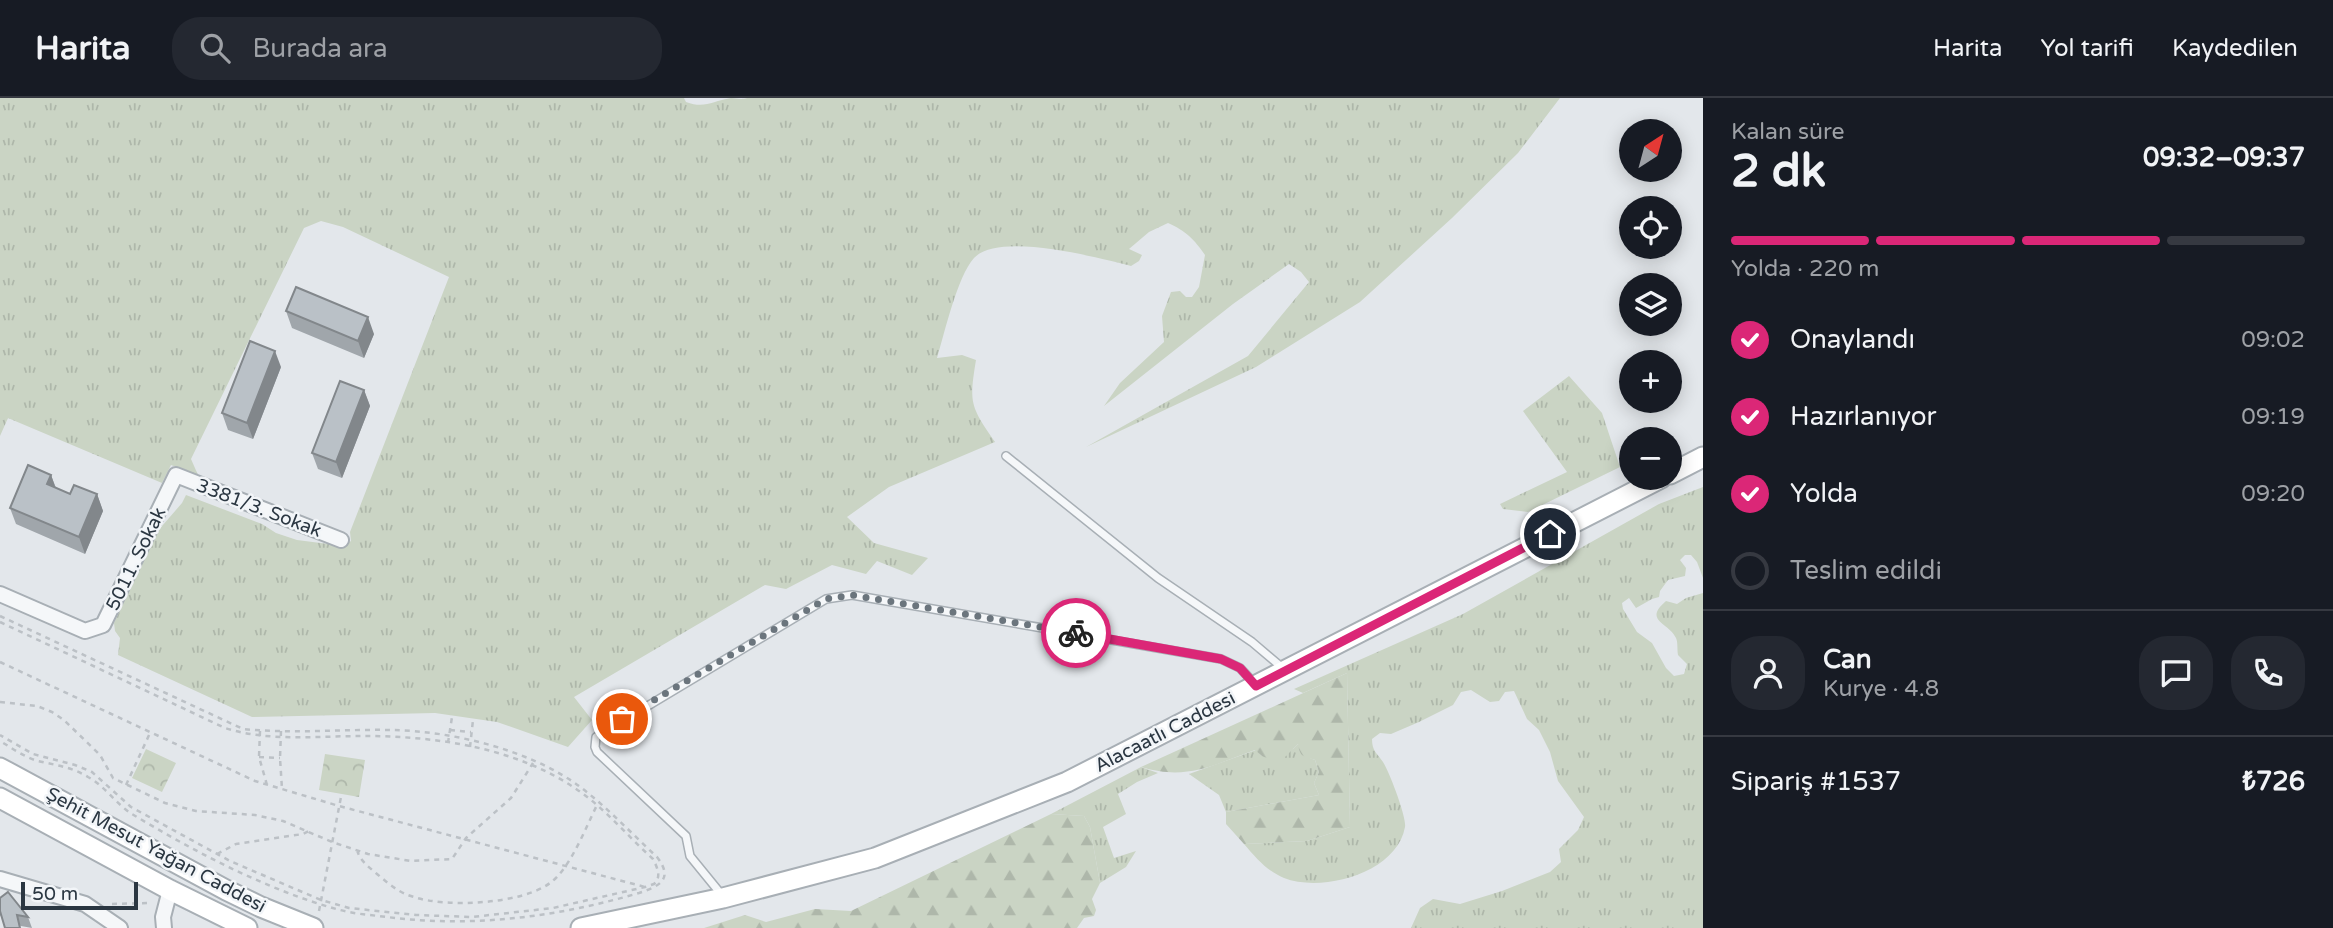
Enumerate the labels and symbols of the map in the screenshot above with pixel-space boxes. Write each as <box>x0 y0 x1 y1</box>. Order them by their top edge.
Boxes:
north arrow <box>1619 119 1682 182</box>
street label: 3381/3. Sokak <box>193 474 325 542</box>
street label: 5011. Sokak <box>102 504 170 614</box>
pin <box>1520 504 1580 564</box>
courier <box>1041 598 1111 668</box>
street label: Alacaatlı Caddesi <box>1091 687 1239 777</box>
pin <box>592 689 652 749</box>
street label: Şehit Mesut Yağan Caddesi <box>42 783 270 917</box>
scale bar <box>21 879 138 911</box>

